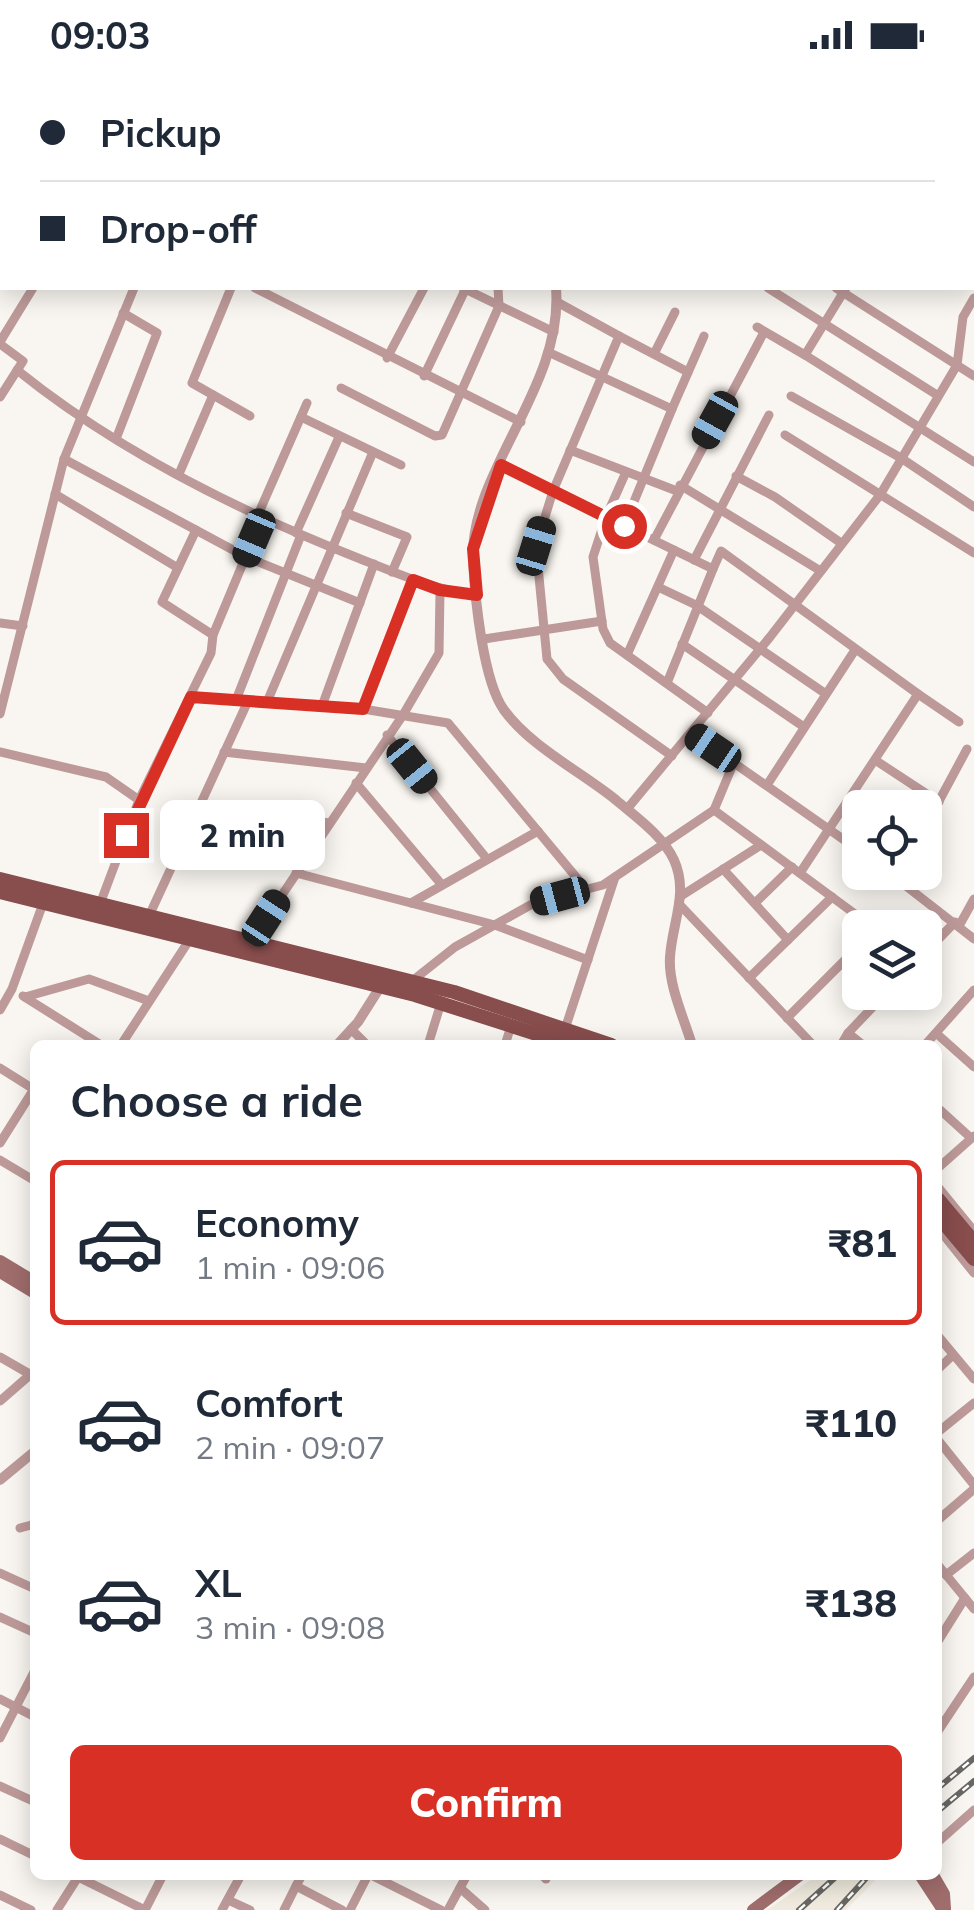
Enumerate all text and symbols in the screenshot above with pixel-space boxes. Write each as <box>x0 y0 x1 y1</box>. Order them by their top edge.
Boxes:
text: 09:03 <box>50 11 151 59</box>
text: Pickup <box>100 109 222 157</box>
text: Drop-off <box>100 205 257 253</box>
car <box>687 386 743 454</box>
route start <box>602 504 647 549</box>
car <box>228 505 280 571</box>
car <box>513 513 559 579</box>
car <box>680 719 746 777</box>
car <box>381 733 443 799</box>
map controls <box>842 790 942 1010</box>
button: locate <box>842 790 942 890</box>
callout: 2 min <box>161 800 326 870</box>
route end <box>104 813 149 858</box>
text: 2 min <box>200 815 285 855</box>
car <box>527 874 593 918</box>
car <box>237 885 295 951</box>
button: layers <box>842 910 942 1010</box>
text: Choose a ride <box>70 1072 363 1128</box>
icon: car <box>75 1198 165 1288</box>
text: Economy <box>195 1199 359 1247</box>
text: ₹81 <box>829 1219 897 1267</box>
text: 1 min · 09:06 <box>195 1247 385 1287</box>
icon: car <box>75 1378 165 1468</box>
text: Comfort <box>195 1379 343 1427</box>
text: ₹110 <box>806 1399 897 1447</box>
text: 2 min · 09:07 <box>195 1427 385 1467</box>
icon: car <box>75 1558 165 1648</box>
text: XL <box>195 1559 242 1607</box>
text: ₹138 <box>806 1579 897 1627</box>
text: 3 min · 09:08 <box>195 1607 385 1647</box>
button: Confirm <box>70 1745 902 1860</box>

